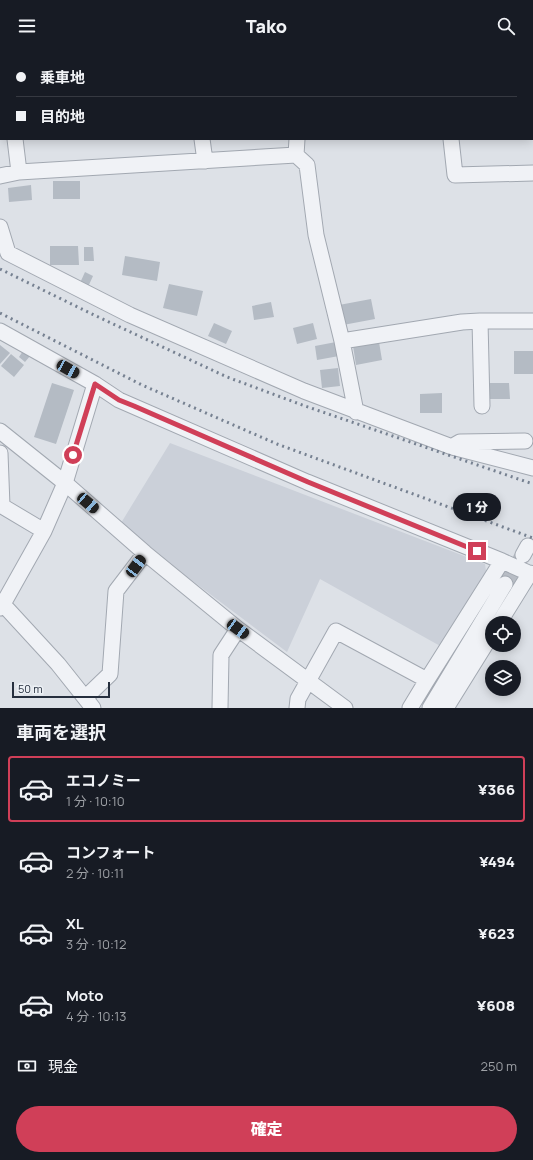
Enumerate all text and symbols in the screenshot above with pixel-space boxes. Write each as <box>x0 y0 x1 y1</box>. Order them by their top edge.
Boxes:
text: Tako <box>246 14 287 38</box>
icon: menu <box>16 15 38 37</box>
icon: search <box>495 15 517 37</box>
text: 乗車地 <box>40 67 85 88</box>
text: 目的地 <box>40 106 85 127</box>
car <box>55 358 81 380</box>
route start <box>64 446 82 464</box>
car <box>75 491 101 515</box>
callout: 1 分 <box>453 493 501 521</box>
text: 1 分 <box>466 498 488 516</box>
route end <box>468 542 486 560</box>
car <box>124 553 148 579</box>
map controls <box>485 616 521 696</box>
button: locate <box>485 616 521 652</box>
car <box>225 617 251 641</box>
button: layers <box>485 660 521 696</box>
scale bar <box>12 680 110 699</box>
text: 50 m <box>18 681 43 696</box>
text: 車両を選択 <box>16 720 106 744</box>
text: エコノミー <box>66 770 141 791</box>
icon: car <box>18 771 54 807</box>
text: ¥366 <box>478 779 515 800</box>
text: 1 分 · 10:10 <box>66 792 125 810</box>
text: コンフォート <box>66 842 156 863</box>
icon: car <box>18 843 54 879</box>
text: ¥494 <box>479 851 515 872</box>
text: 2 分 · 10:11 <box>66 864 124 882</box>
text: XL <box>66 913 84 934</box>
icon: car <box>18 915 54 951</box>
text: ¥623 <box>478 923 515 944</box>
text: 3 分 · 10:12 <box>66 935 126 953</box>
text: Moto <box>66 985 103 1006</box>
icon: car <box>18 987 54 1023</box>
text: ¥608 <box>477 995 515 1016</box>
text: 4 分 · 10:13 <box>66 1007 127 1025</box>
icon: cash <box>16 1055 38 1077</box>
text: 現金 <box>48 1056 78 1077</box>
text: 250 m <box>481 1057 517 1075</box>
button: 確定 <box>16 1106 517 1152</box>

